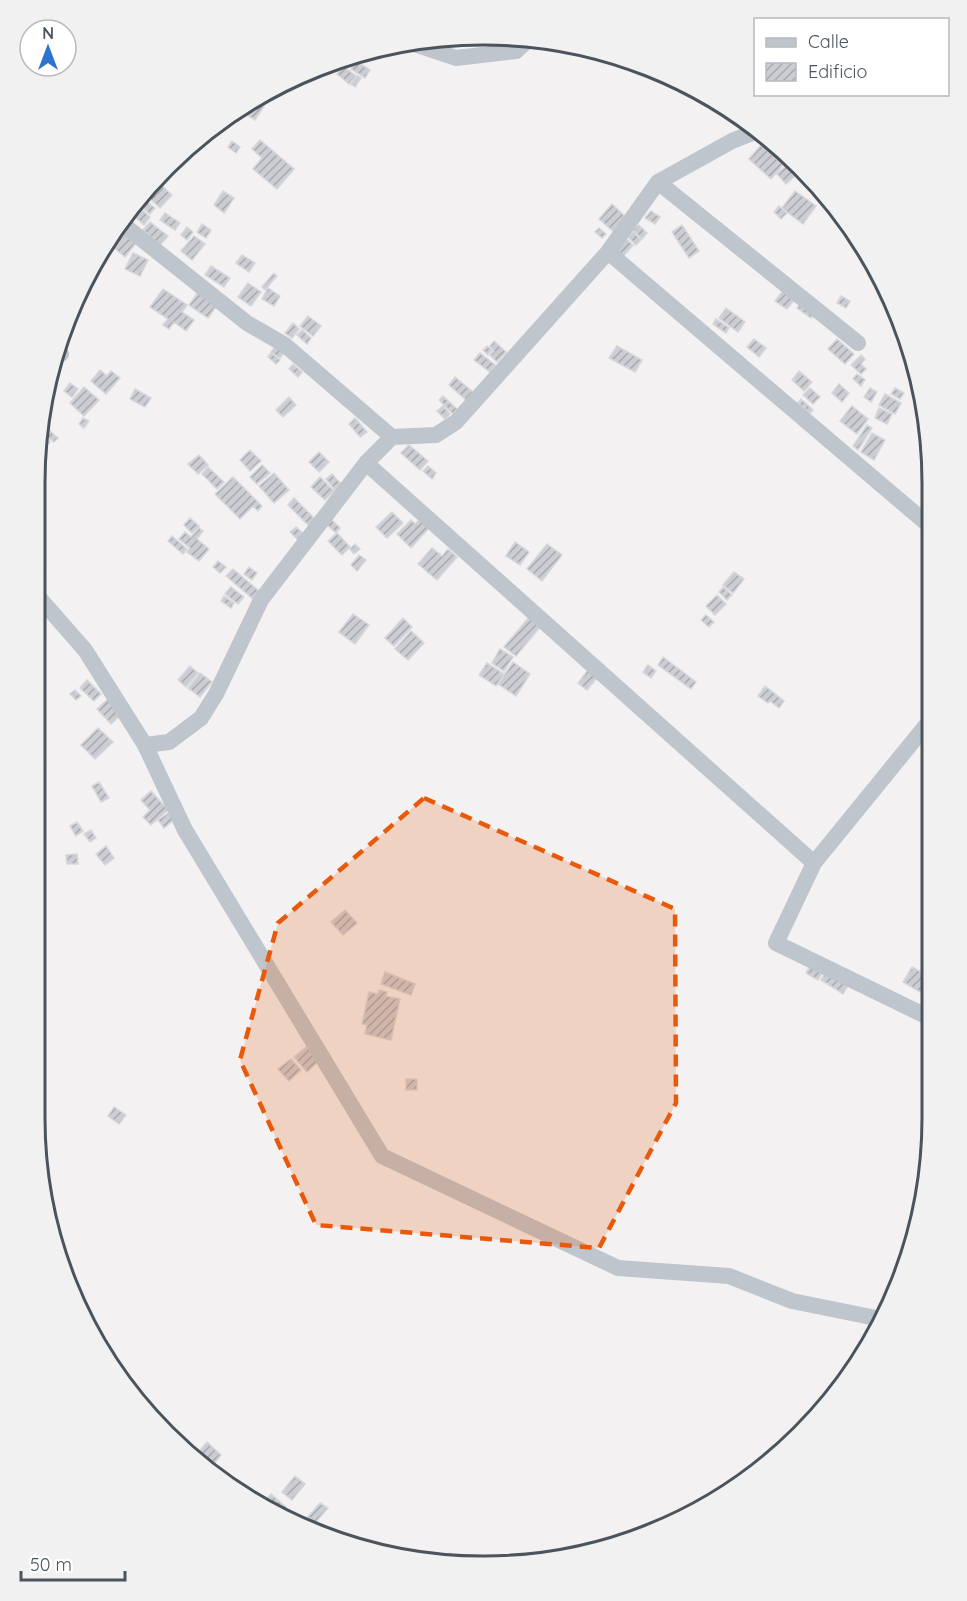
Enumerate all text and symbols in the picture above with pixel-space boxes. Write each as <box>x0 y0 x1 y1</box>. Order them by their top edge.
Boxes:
north arrow <box>18 18 78 78</box>
legend <box>754 18 949 96</box>
text: N <box>42 23 54 43</box>
text: Calle <box>808 30 849 53</box>
text: Edificio <box>808 60 867 83</box>
scale bar <box>21 1544 124 1582</box>
text: 50 m <box>30 1553 72 1576</box>

